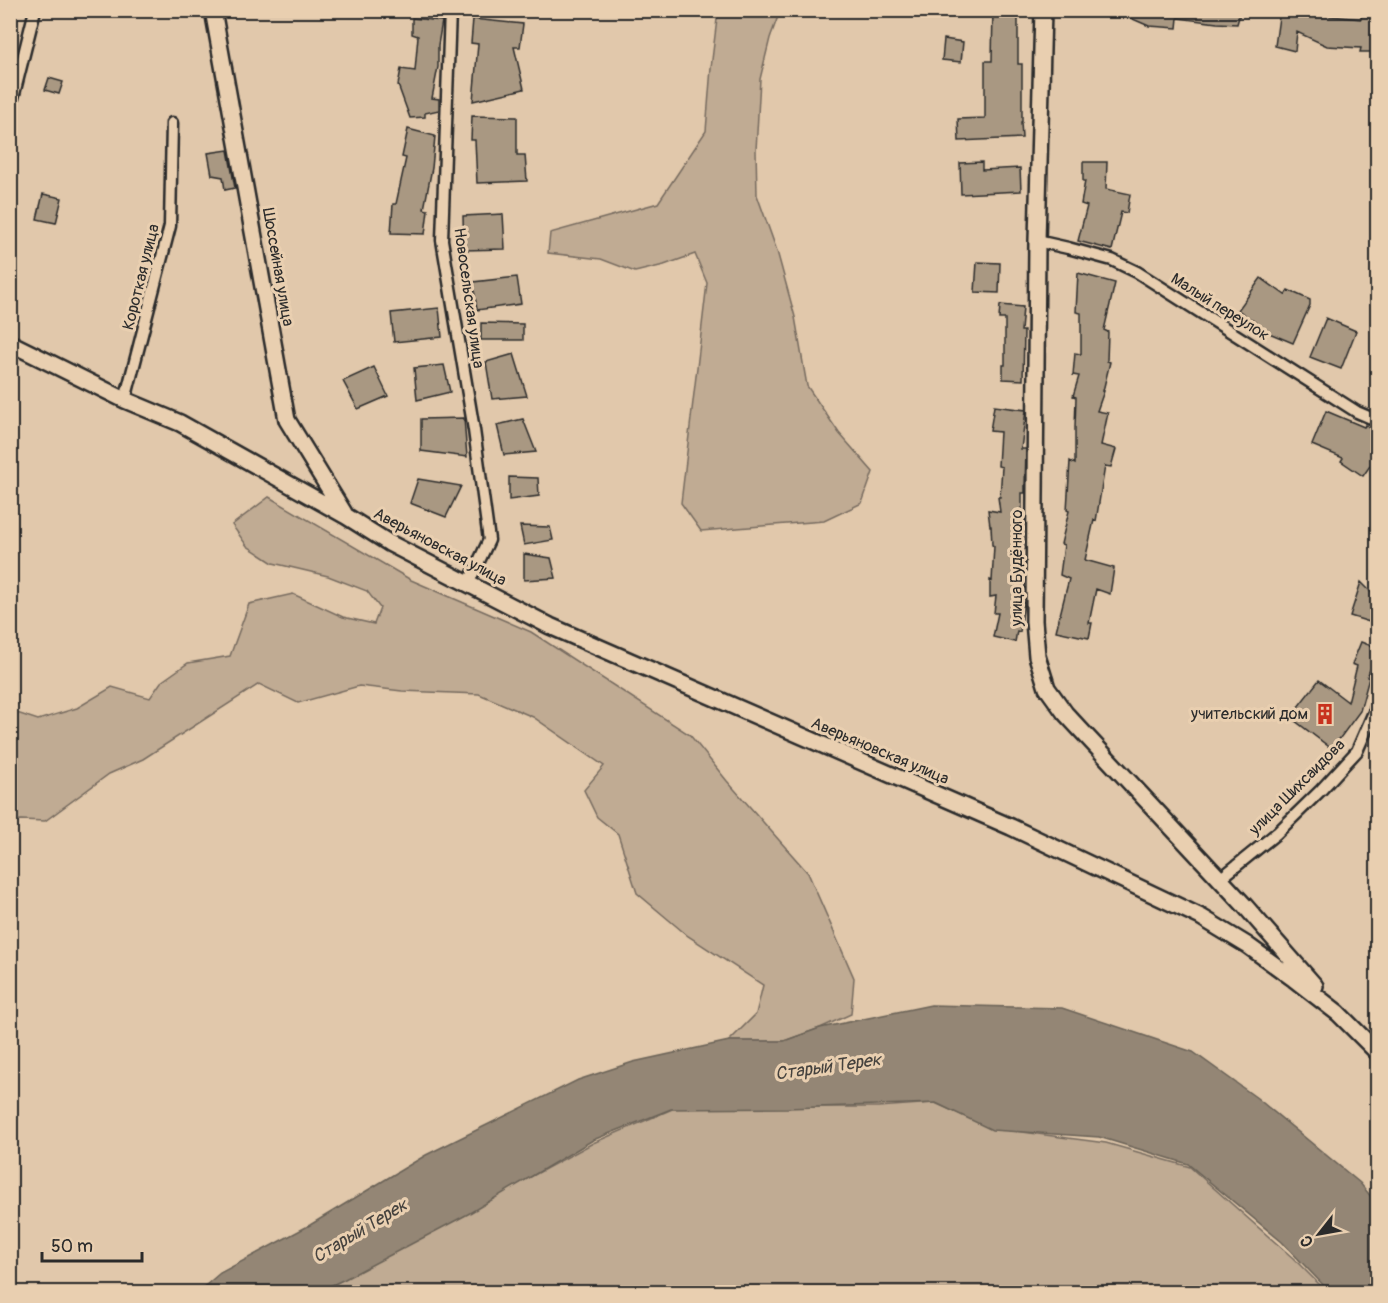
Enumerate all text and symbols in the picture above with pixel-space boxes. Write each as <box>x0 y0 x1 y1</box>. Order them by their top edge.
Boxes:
street label: Шоссейная улица <box>258 206 298 328</box>
street label: Короткая улица <box>118 222 164 332</box>
street label: Новосельская улица <box>449 226 489 370</box>
street label: Малый переулок <box>1167 269 1273 345</box>
street label: Аверьяновская улица <box>370 504 510 590</box>
street label: улица Будённого <box>1007 509 1027 627</box>
building icon: учительский дом <box>1313 702 1337 726</box>
place label: учительский дом <box>1190 704 1308 724</box>
street label: Аверьяновская улица <box>808 713 952 789</box>
street label: улица Шихсаидова <box>1244 735 1349 840</box>
water label: Старый Терек <box>774 1048 884 1086</box>
water label: Старый Терек <box>308 1193 413 1268</box>
north arrow <box>1289 1204 1349 1264</box>
scale bar <box>42 1225 142 1263</box>
text: С <box>1296 1232 1318 1251</box>
text: 50 m <box>51 1235 93 1258</box>

